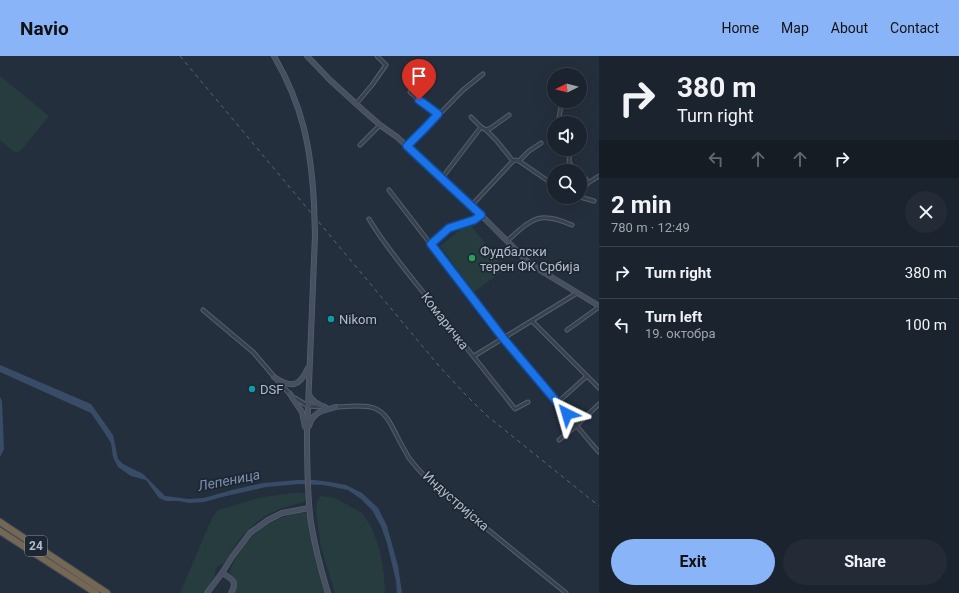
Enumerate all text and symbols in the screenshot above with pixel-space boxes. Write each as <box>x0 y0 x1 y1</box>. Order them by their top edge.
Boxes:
text: Navio <box>20 17 69 40</box>
text: Home <box>721 20 759 36</box>
text: Map <box>781 20 809 36</box>
text: About <box>831 20 868 36</box>
text: Contact <box>890 20 939 36</box>
pin <box>402 59 436 100</box>
icon: arrive <box>408 65 430 87</box>
north arrow <box>547 68 587 108</box>
map controls <box>547 68 587 204</box>
text: 380 m <box>677 71 756 104</box>
icon: right <box>611 72 663 124</box>
text: Turn right <box>677 105 754 126</box>
button: sound <box>547 116 587 156</box>
icon: left <box>705 148 727 170</box>
icon: ahead <box>747 148 769 170</box>
icon: ahead <box>789 148 811 170</box>
icon: right <box>831 148 853 170</box>
button: search <box>547 164 587 204</box>
text: 2 min <box>611 191 671 219</box>
button: close <box>905 191 947 233</box>
text: 780 m · 12:49 <box>611 220 690 235</box>
place label: Фудбалски терен ФК Србија <box>480 244 580 274</box>
marker: Фудбалски терен ФК Србија <box>467 253 477 263</box>
icon: right <box>611 262 633 284</box>
text: Turn right <box>645 264 711 282</box>
text: 380 m <box>905 264 947 282</box>
street label: Комаричка <box>418 289 472 353</box>
text: Turn left <box>645 308 702 326</box>
place label: Nikom <box>339 312 377 327</box>
marker: Nikom <box>326 314 336 324</box>
icon: left <box>611 314 633 336</box>
text: 100 m <box>905 316 947 334</box>
text: 19. октобра <box>645 326 716 341</box>
place label: DSF <box>260 382 283 397</box>
marker: DSF <box>247 384 257 394</box>
position arrow <box>546 393 588 435</box>
water label: Лепеница <box>196 466 261 494</box>
street label: Индустријска <box>420 468 492 534</box>
road number: 24 <box>25 536 47 556</box>
button: Exit <box>611 539 775 585</box>
button: Share <box>783 539 947 585</box>

